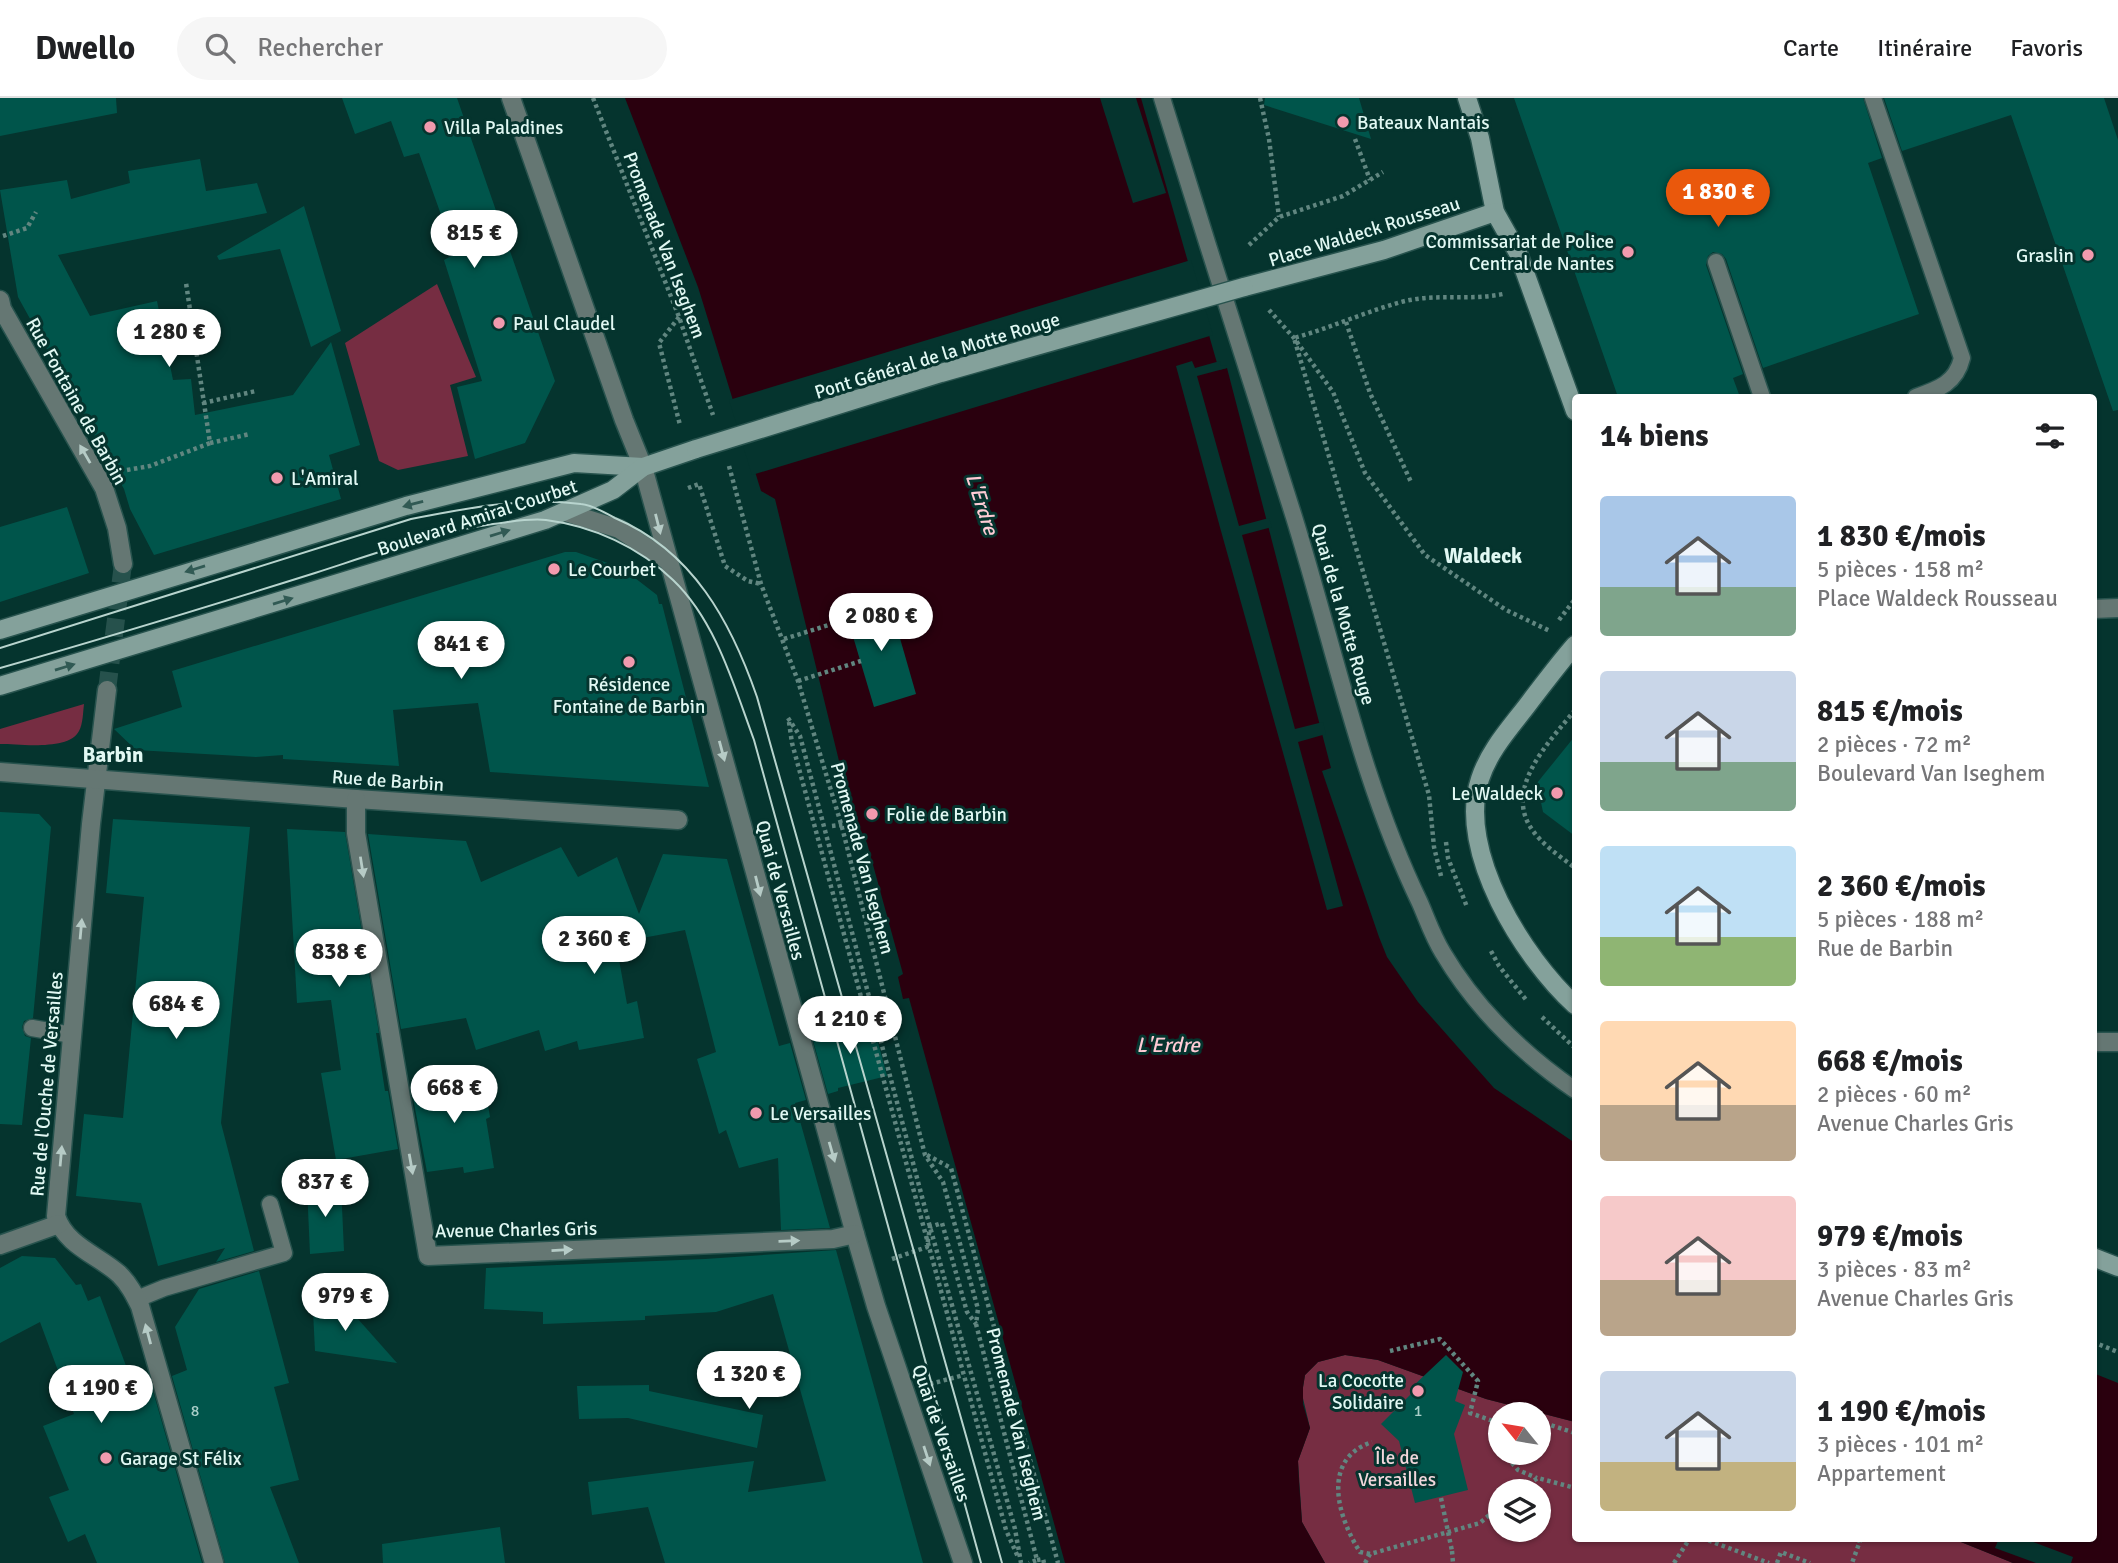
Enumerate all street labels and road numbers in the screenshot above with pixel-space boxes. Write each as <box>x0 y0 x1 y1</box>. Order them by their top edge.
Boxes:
street label: Promenade Van Iseghem <box>617 149 711 342</box>
street label: Place Waldeck Rousseau <box>1266 191 1463 273</box>
street label: Pont Général de la Motte Rouge <box>812 307 1063 405</box>
street label: Rue Fontaine de Barbin <box>20 314 132 489</box>
street label: Boulevard Amiral Courbet <box>374 474 581 562</box>
street label: Quai de la Motte Rouge <box>1306 521 1380 708</box>
street label: Promenade Van Iseghem <box>825 759 899 957</box>
street label: Rue de Barbin <box>331 765 445 797</box>
street label: Quai de Versailles <box>750 818 810 963</box>
street label: Rue de l'Ouche de Versailles <box>25 971 69 1197</box>
street label: Avenue Charles Gris <box>435 1217 597 1243</box>
street label: Promenade Van Iseghem <box>980 1325 1052 1523</box>
street label: Quai de Versailles <box>906 1361 976 1505</box>

